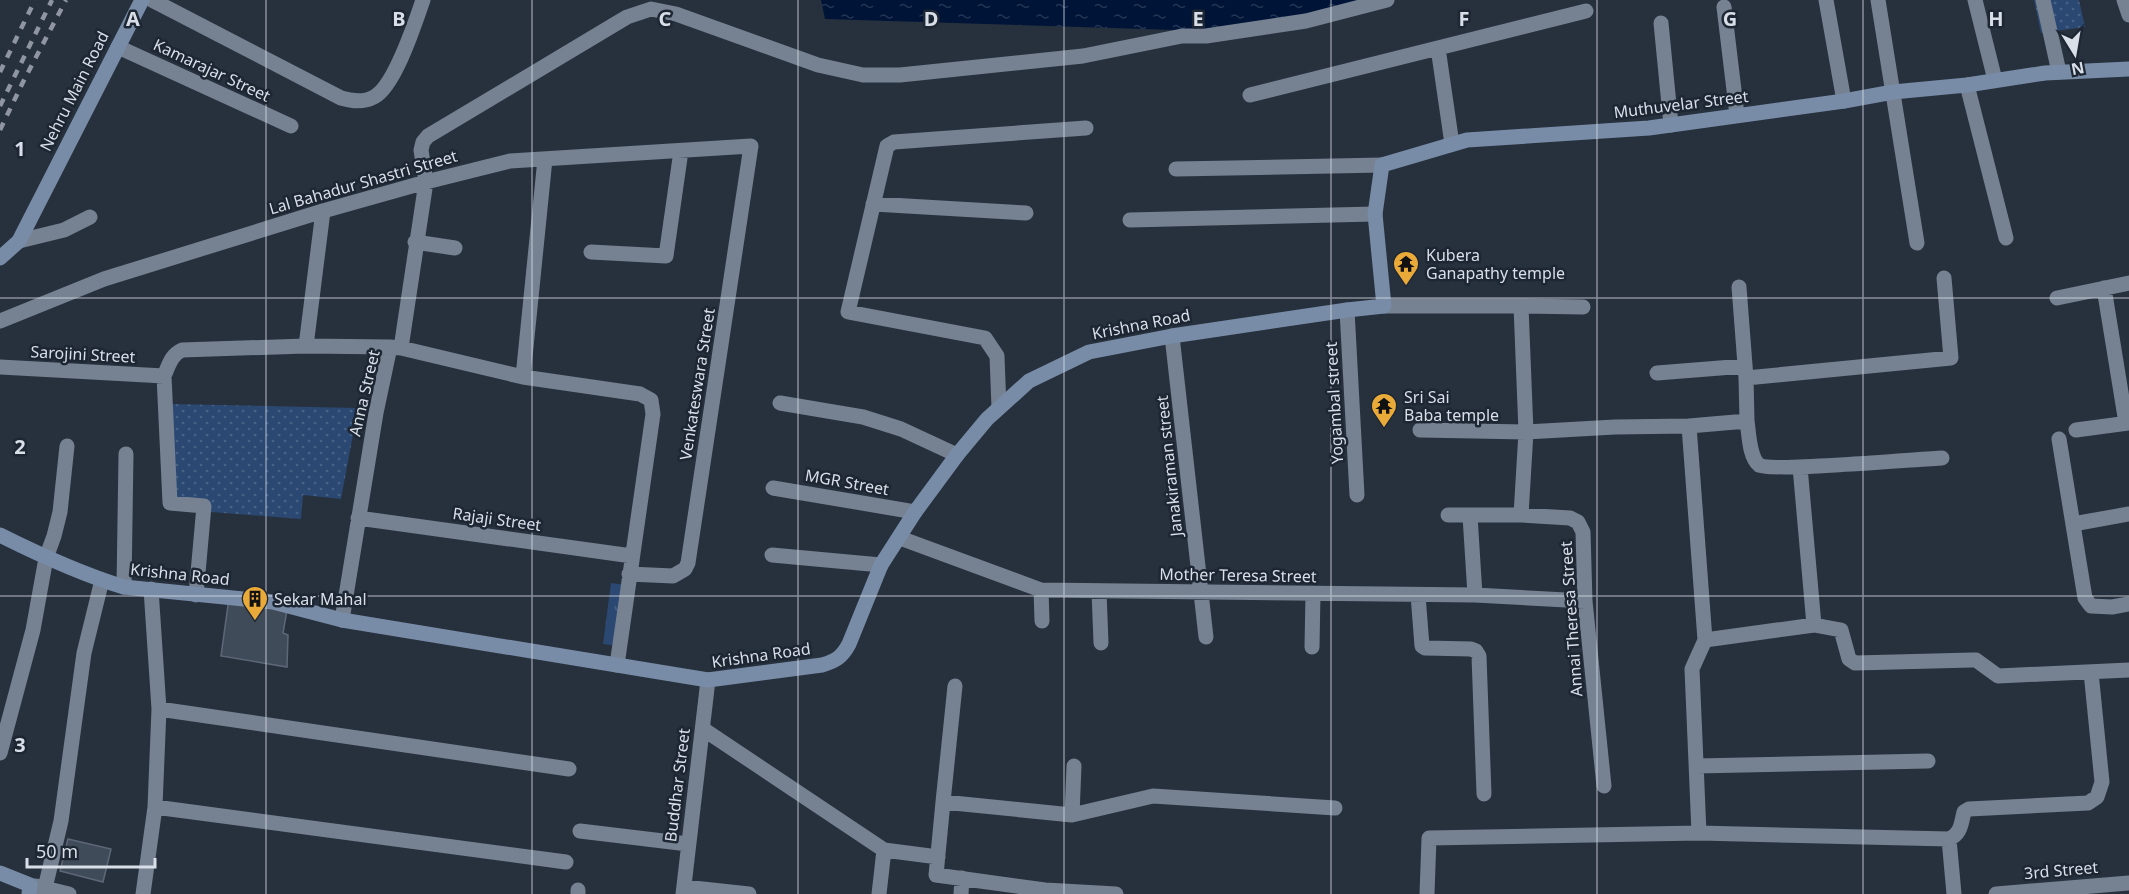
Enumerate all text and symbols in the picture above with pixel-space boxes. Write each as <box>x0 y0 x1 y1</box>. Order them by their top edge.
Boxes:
text: A <box>126 5 140 32</box>
text: B <box>392 5 406 32</box>
text: C <box>659 5 672 32</box>
text: D <box>924 5 938 32</box>
text: E <box>1192 5 1204 32</box>
text: F <box>1459 5 1469 32</box>
text: G <box>1723 5 1737 32</box>
text: H <box>1988 5 2004 32</box>
north arrow <box>2045 24 2105 84</box>
street label: Nehru Main Road <box>34 27 114 155</box>
street label: Kamarajar Street <box>150 33 274 107</box>
text: N <box>2069 57 2086 81</box>
street label: Muthuvelar Street <box>1612 85 1750 123</box>
text: 1 <box>14 135 26 162</box>
street label: Lal Bahadur Shastri Street <box>266 144 460 219</box>
place label: Kubera Ganapathy temple <box>1426 244 1565 284</box>
temple icon: Kubera Ganapathy temple <box>1391 249 1421 287</box>
street label: Krishna Road <box>1090 304 1192 344</box>
street label: Venkateswara Street <box>674 306 720 462</box>
street label: Sarojini Street <box>30 340 136 368</box>
street label: Yogambal street <box>1320 341 1348 465</box>
street label: Anna Street <box>343 348 385 438</box>
place label: Sri Sai Baba temple <box>1404 386 1499 426</box>
temple icon: Sri Sai Baba temple <box>1369 391 1399 429</box>
street label: Janakiraman street <box>1151 394 1188 540</box>
text: 2 <box>14 433 26 460</box>
street label: MGR Street <box>803 464 891 500</box>
street label: Rajaji Street <box>451 502 543 536</box>
street label: Annai Theresa Street <box>1555 540 1587 698</box>
street label: Krishna Road <box>129 558 231 590</box>
street label: Mother Teresa Street <box>1159 563 1317 587</box>
building icon: Sekar Mahal <box>240 584 270 622</box>
place label: Sekar Mahal <box>274 588 367 610</box>
street label: Krishna Road <box>710 637 812 673</box>
street label: Buddhar Street <box>659 727 695 843</box>
text: 3 <box>14 731 26 758</box>
scale bar <box>27 831 154 869</box>
text: 50 m <box>36 839 78 863</box>
street label: 3rd Street <box>2023 856 2099 884</box>

